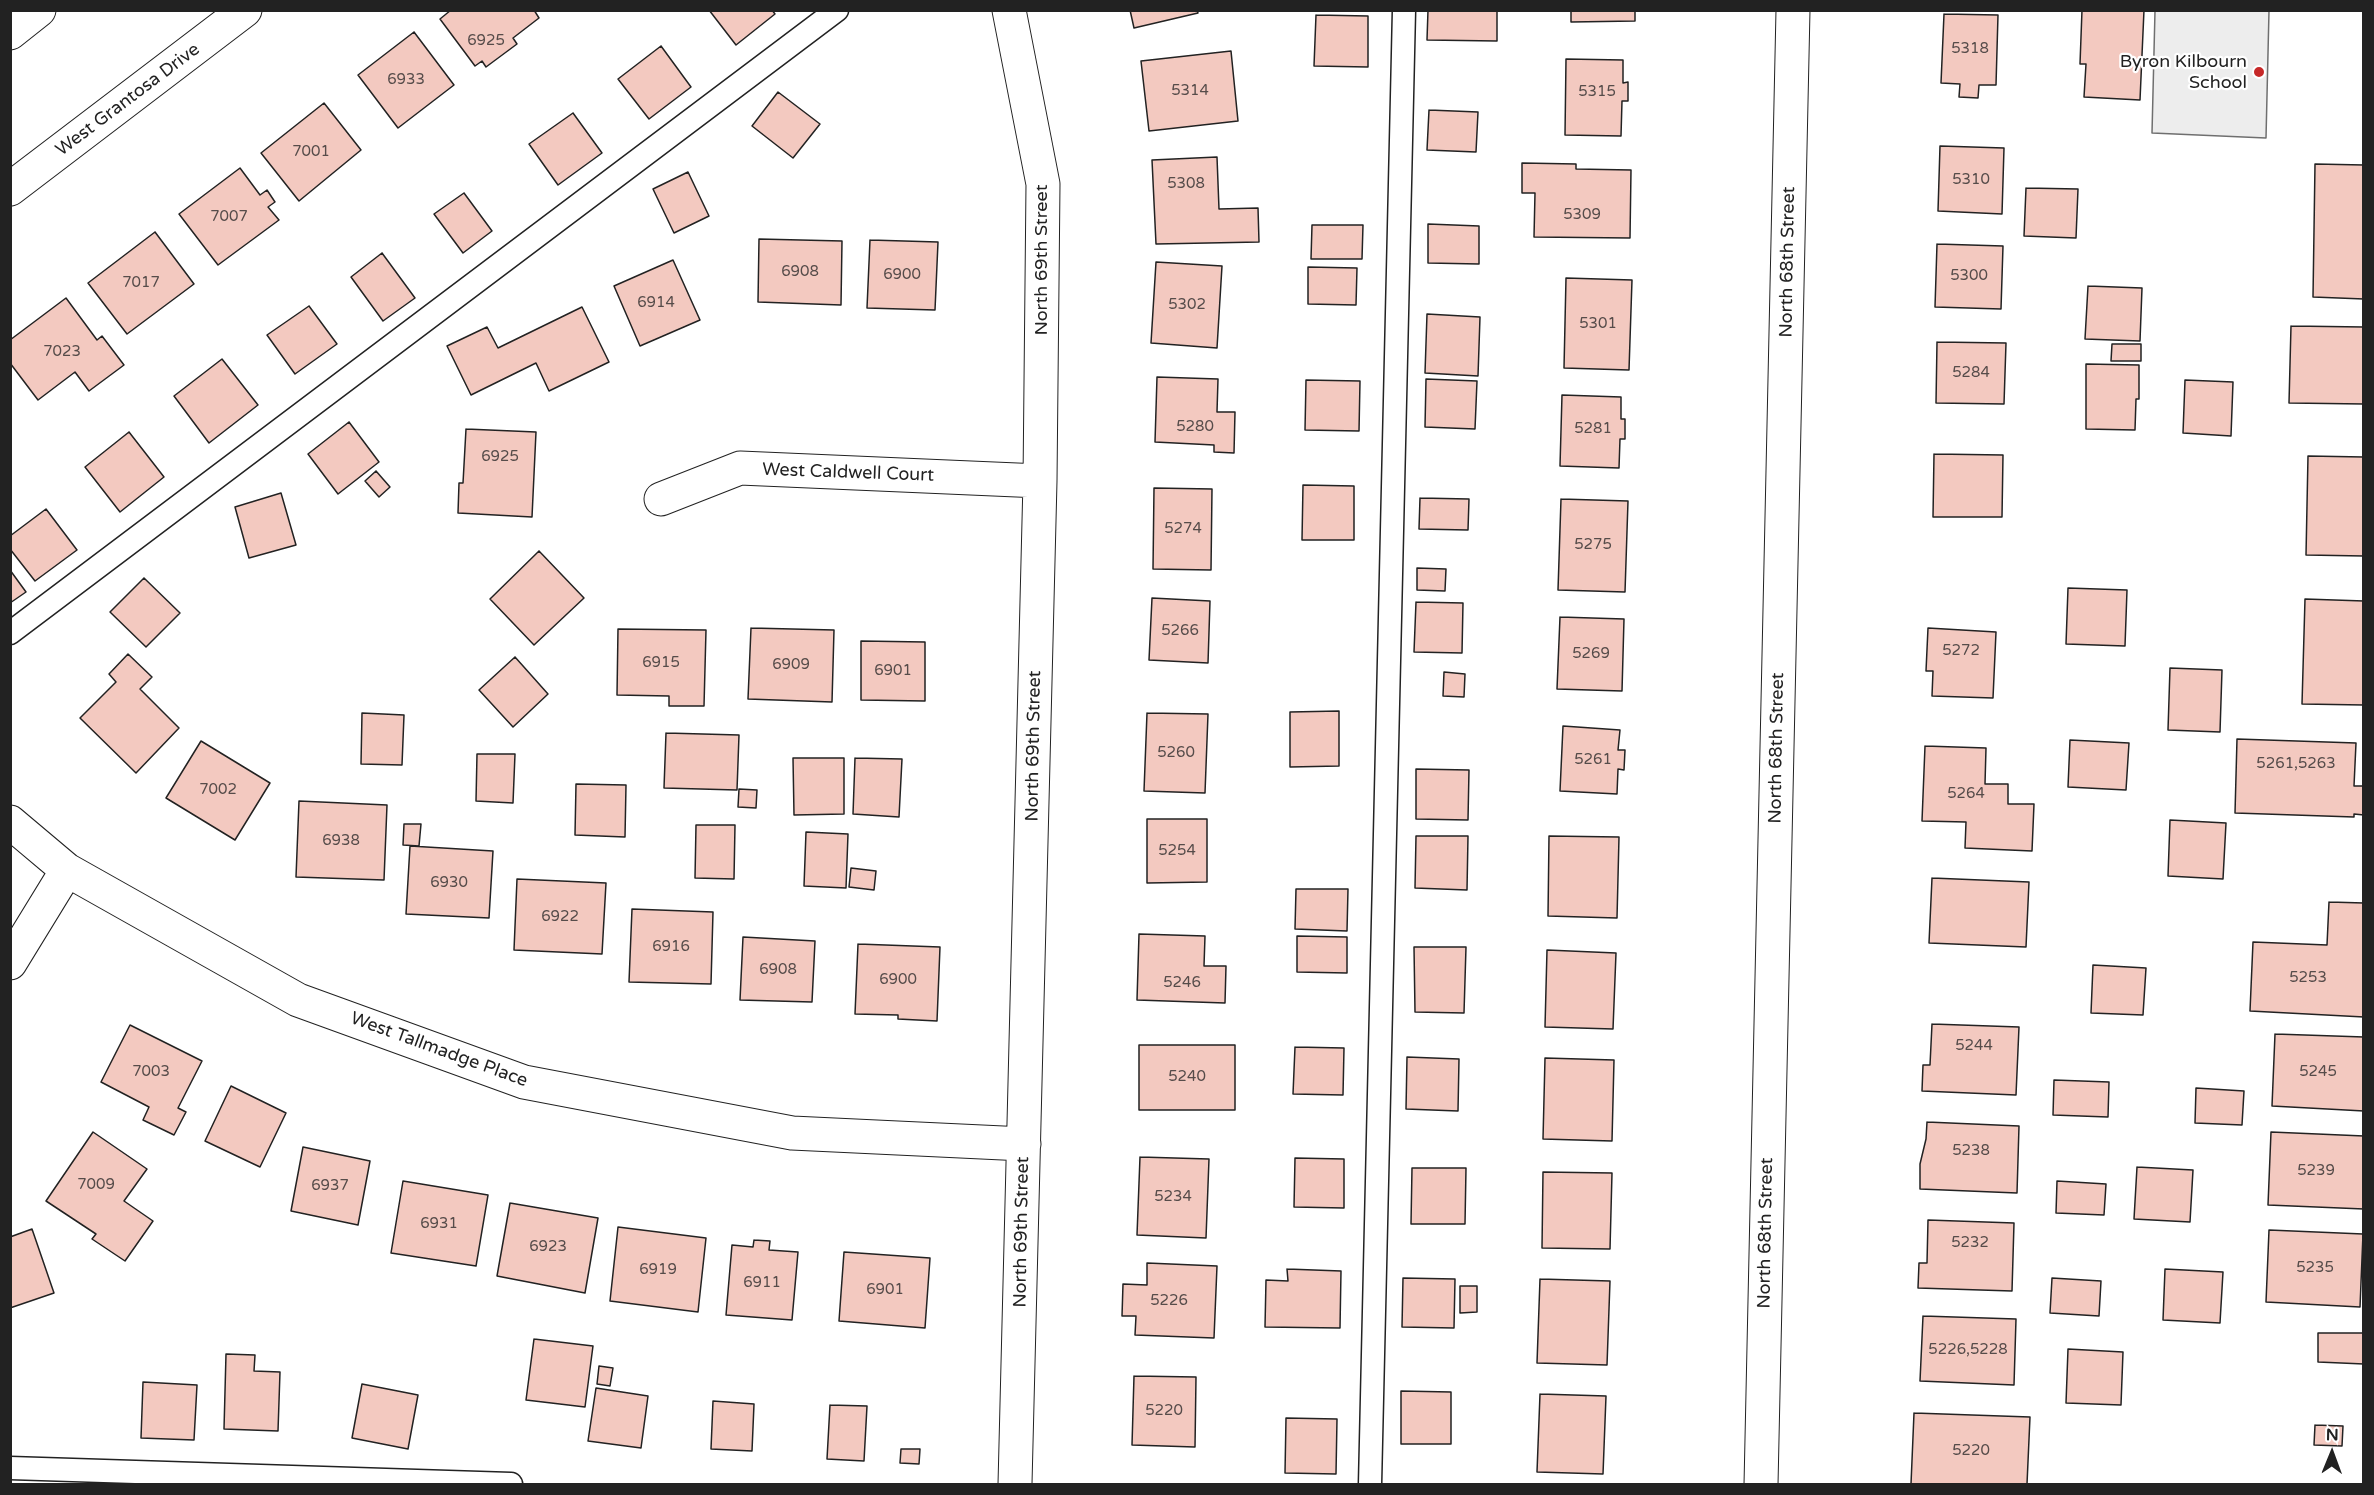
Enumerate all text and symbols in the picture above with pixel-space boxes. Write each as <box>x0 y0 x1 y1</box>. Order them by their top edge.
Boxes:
house number: 6925 <box>467 32 505 50</box>
street label: West Grantosa Drive <box>52 39 204 161</box>
house number: 5318 <box>1951 40 1989 58</box>
place label: Byron Kilbourn School <box>2120 51 2247 94</box>
marker: Byron Kilbourn School <box>2252 65 2266 79</box>
house number: 6933 <box>387 71 425 89</box>
house number: 5314 <box>1171 82 1209 100</box>
house number: 5315 <box>1578 83 1616 101</box>
house number: 7001 <box>292 143 330 161</box>
house number: 5310 <box>1952 171 1990 189</box>
house number: 5308 <box>1167 175 1205 193</box>
street label: North 69th Street <box>1031 184 1053 336</box>
street label: North 68th Street <box>1776 186 1800 338</box>
house number: 5309 <box>1563 206 1601 224</box>
house number: 7007 <box>210 208 248 226</box>
house number: 6908 <box>781 263 819 281</box>
house number: 6900 <box>883 266 921 284</box>
house number: 5300 <box>1950 267 1988 285</box>
house number: 7017 <box>122 274 160 292</box>
house number: 6914 <box>637 294 675 312</box>
house number: 5302 <box>1168 296 1206 314</box>
house number: 5301 <box>1579 315 1617 333</box>
house number: 7023 <box>43 343 81 361</box>
house number: 5284 <box>1952 364 1990 382</box>
house number: 5280 <box>1176 418 1214 436</box>
house number: 5281 <box>1574 420 1612 438</box>
house number: 6925 <box>481 448 519 466</box>
street label: West Caldwell Court <box>762 459 934 487</box>
house number: 5274 <box>1164 520 1202 538</box>
house number: 5275 <box>1574 536 1612 554</box>
house number: 5266 <box>1161 622 1199 640</box>
house number: 5272 <box>1942 642 1980 660</box>
house number: 5269 <box>1572 645 1610 663</box>
house number: 6915 <box>642 654 680 672</box>
house number: 6909 <box>772 656 810 674</box>
house number: 6901 <box>874 662 912 680</box>
street label: North 69th Street <box>1022 670 1046 822</box>
street label: North 68th Street <box>1765 672 1789 824</box>
house number: 5260 <box>1157 744 1195 762</box>
house number: 5261 <box>1574 751 1612 769</box>
house number: 5261,5263 <box>2256 755 2336 773</box>
house number: 7002 <box>199 781 237 799</box>
house number: 5264 <box>1947 785 1985 803</box>
house number: 6938 <box>322 832 360 850</box>
house number: 5254 <box>1158 842 1196 860</box>
house number: 6930 <box>430 874 468 892</box>
house number: 6922 <box>541 908 579 926</box>
house number: 6916 <box>652 938 690 956</box>
house number: 6908 <box>759 961 797 979</box>
house number: 5253 <box>2289 969 2327 987</box>
house number: 6900 <box>879 971 917 989</box>
house number: 5246 <box>1163 974 1201 992</box>
street label: West Tallmadge Place <box>348 1008 530 1092</box>
house number: 5244 <box>1955 1037 1993 1055</box>
house number: 7003 <box>132 1063 170 1081</box>
house number: 5245 <box>2299 1063 2337 1081</box>
house number: 5240 <box>1168 1068 1206 1086</box>
house number: 5238 <box>1952 1142 1990 1160</box>
street label: North 69th Street <box>1010 1156 1034 1308</box>
street label: North 68th Street <box>1754 1157 1778 1309</box>
house number: 5239 <box>2297 1162 2335 1180</box>
house number: 7009 <box>77 1176 115 1194</box>
house number: 6937 <box>311 1177 349 1195</box>
house number: 5234 <box>1154 1188 1192 1206</box>
house number: 6931 <box>420 1215 458 1233</box>
house number: 5232 <box>1951 1234 1989 1252</box>
house number: 6923 <box>529 1238 567 1256</box>
house number: 5235 <box>2296 1259 2334 1277</box>
house number: 6919 <box>639 1261 677 1279</box>
house number: 6911 <box>743 1274 781 1292</box>
house number: 6901 <box>866 1281 904 1299</box>
house number: 5226 <box>1150 1292 1188 1310</box>
house number: 5226,5228 <box>1928 1341 2008 1359</box>
house number: 5220 <box>1145 1402 1183 1420</box>
north arrow <box>2302 1423 2362 1483</box>
text: N <box>2326 1425 2339 1445</box>
house number: 5220 <box>1952 1442 1990 1460</box>

